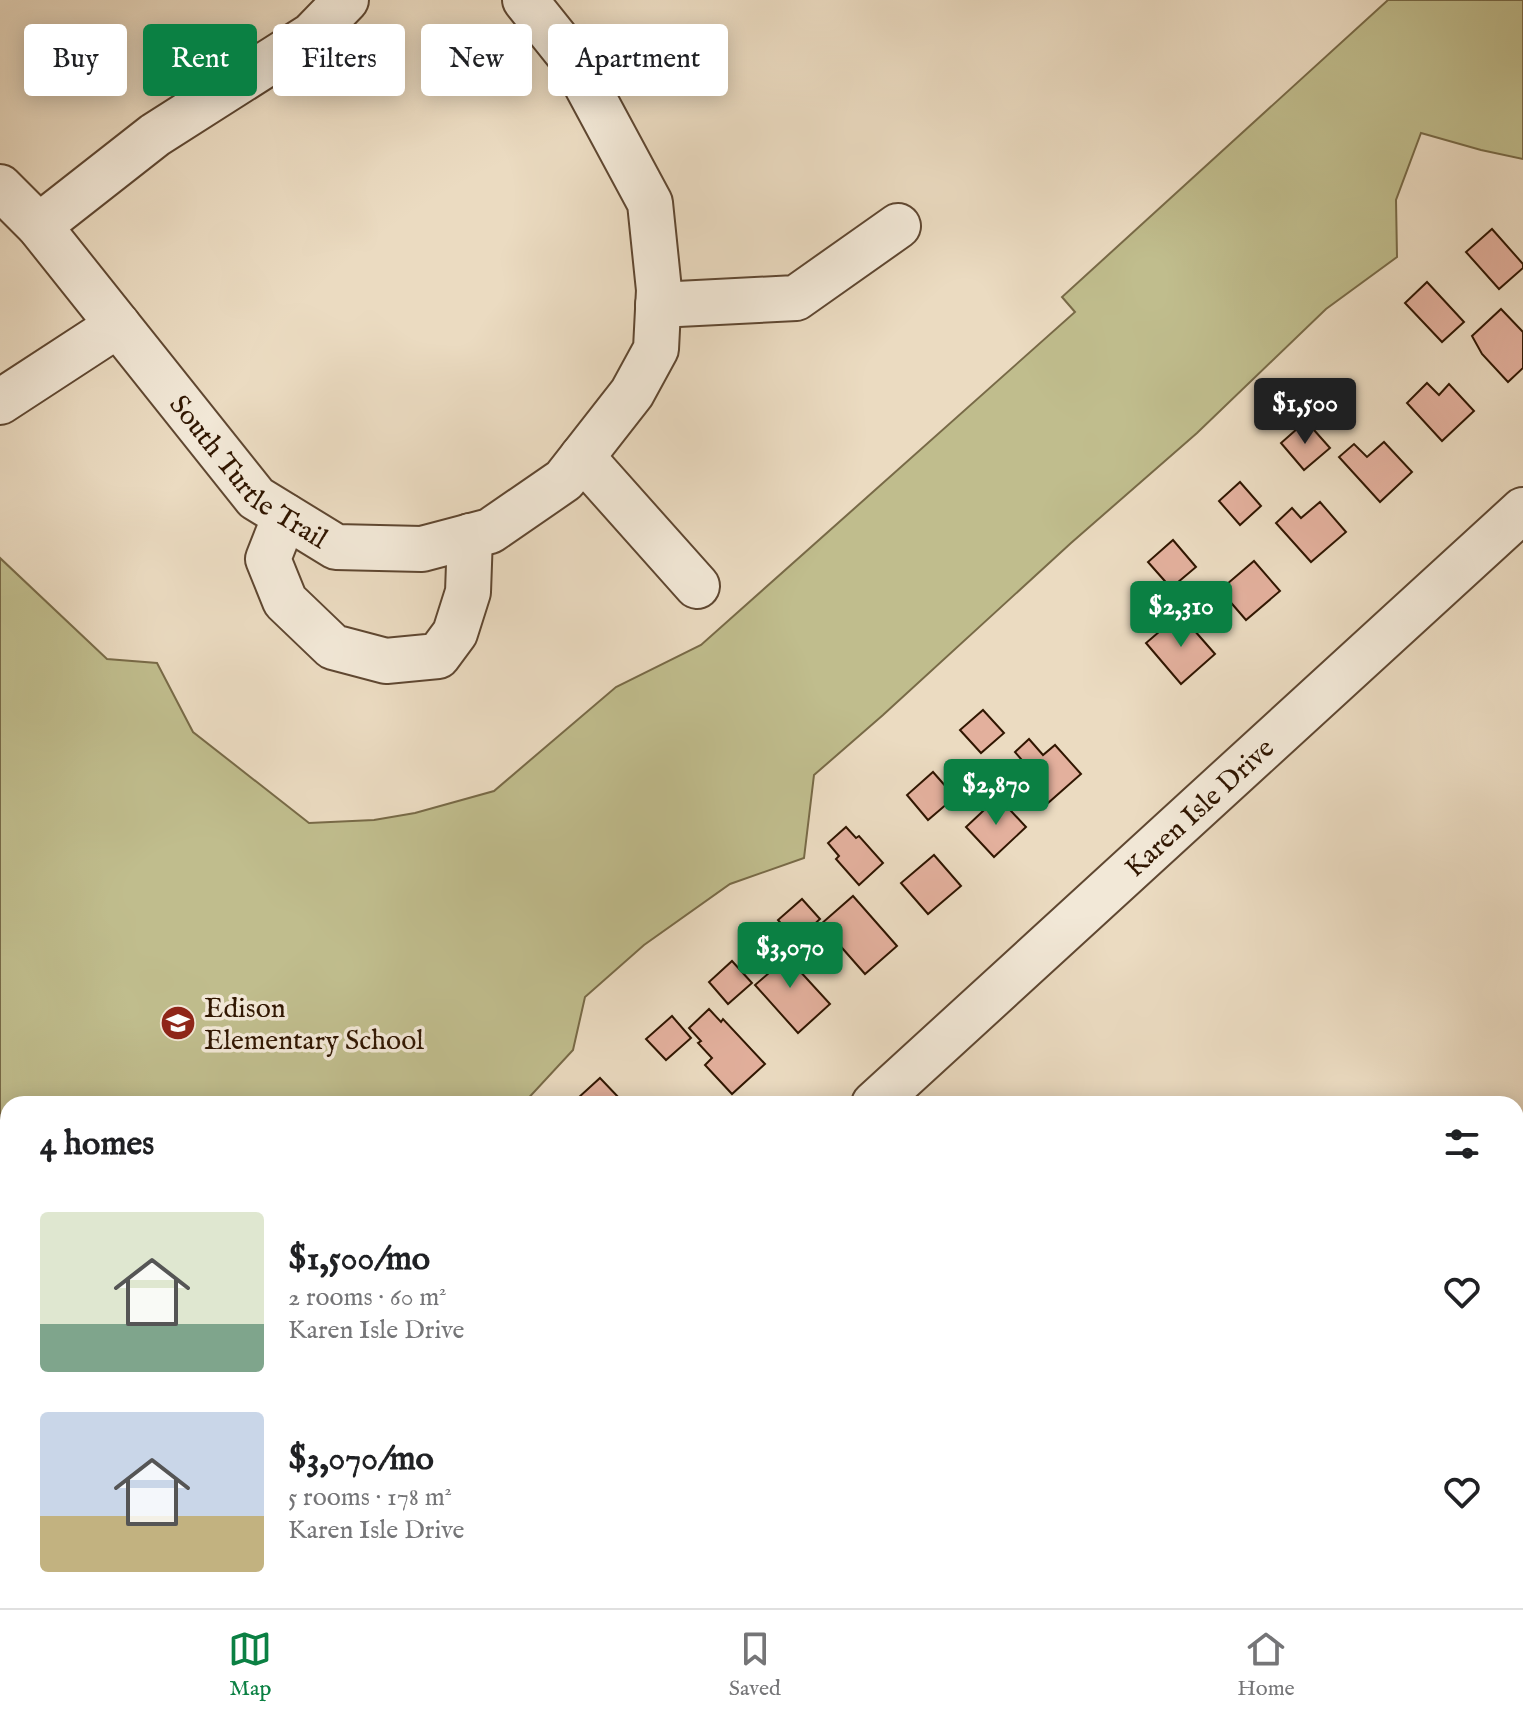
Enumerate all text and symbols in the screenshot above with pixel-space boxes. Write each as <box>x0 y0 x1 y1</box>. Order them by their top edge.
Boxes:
chip: Buy <box>24 24 127 96</box>
chip: Rent <box>143 24 257 96</box>
chip: Filters <box>273 24 405 96</box>
chip: New <box>421 24 532 96</box>
chip: Apartment <box>548 24 728 96</box>
pin: $1,500 <box>1240 378 1370 446</box>
text: $1,500 <box>1272 387 1338 420</box>
street label: South Turtle Trail <box>161 389 334 558</box>
pin: $2,310 <box>1116 581 1246 649</box>
text: $2,310 <box>1148 590 1214 623</box>
street label: Karen Isle Drive <box>1118 732 1282 886</box>
pin: $2,870 <box>931 759 1061 827</box>
text: $2,870 <box>962 768 1030 801</box>
pin: $3,070 <box>725 922 855 990</box>
text: $3,070 <box>756 931 824 964</box>
place label: Edison Elementary School <box>204 992 424 1059</box>
school or university icon: Edison Elementary School <box>159 1004 197 1042</box>
icon: filters <box>1440 1122 1484 1166</box>
text: 4 homes <box>40 1123 154 1166</box>
text: $1,500/mo <box>288 1238 430 1281</box>
icon: home <box>104 1244 200 1340</box>
icon: heart <box>1440 1270 1484 1314</box>
text: 2 rooms · 60 m² <box>288 1281 447 1314</box>
text: Karen Isle Drive <box>288 1314 465 1347</box>
text: $3,070/mo <box>288 1438 434 1481</box>
icon: home <box>104 1444 200 1540</box>
icon: heart <box>1440 1470 1484 1514</box>
text: 5 rooms · 178 m² <box>288 1481 452 1514</box>
text: Karen Isle Drive <box>288 1514 465 1547</box>
tab: Map <box>228 1627 272 1703</box>
tab: Saved <box>729 1627 781 1703</box>
tab: Home <box>1237 1627 1295 1703</box>

